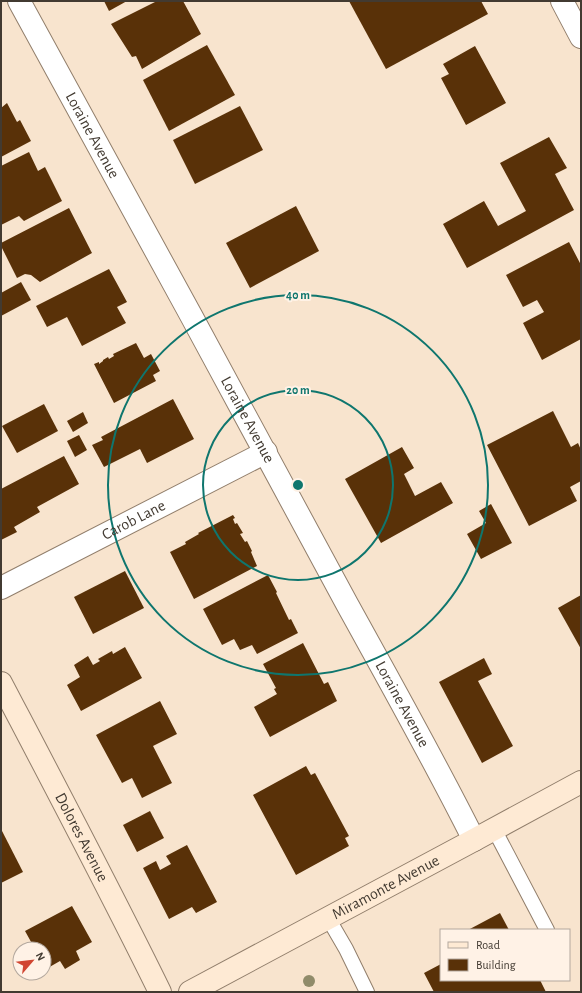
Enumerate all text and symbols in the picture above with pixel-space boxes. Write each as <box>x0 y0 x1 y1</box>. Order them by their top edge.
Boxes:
street label: Loraine Avenue <box>63 90 122 181</box>
text: 40 m <box>286 289 310 301</box>
street label: Loraine Avenue <box>218 374 277 465</box>
text: 20 m <box>286 384 310 396</box>
centre of rings <box>291 478 305 492</box>
street label: Carob Lane <box>99 497 168 543</box>
street label: Loraine Avenue <box>372 659 432 750</box>
street label: Dolores Avenue <box>52 790 111 884</box>
street label: Miramonte Avenue <box>329 852 442 922</box>
legend <box>440 929 570 981</box>
text: Road <box>476 939 500 951</box>
north arrow <box>12 941 52 981</box>
text: N <box>34 951 47 963</box>
text: Building <box>476 959 516 971</box>

